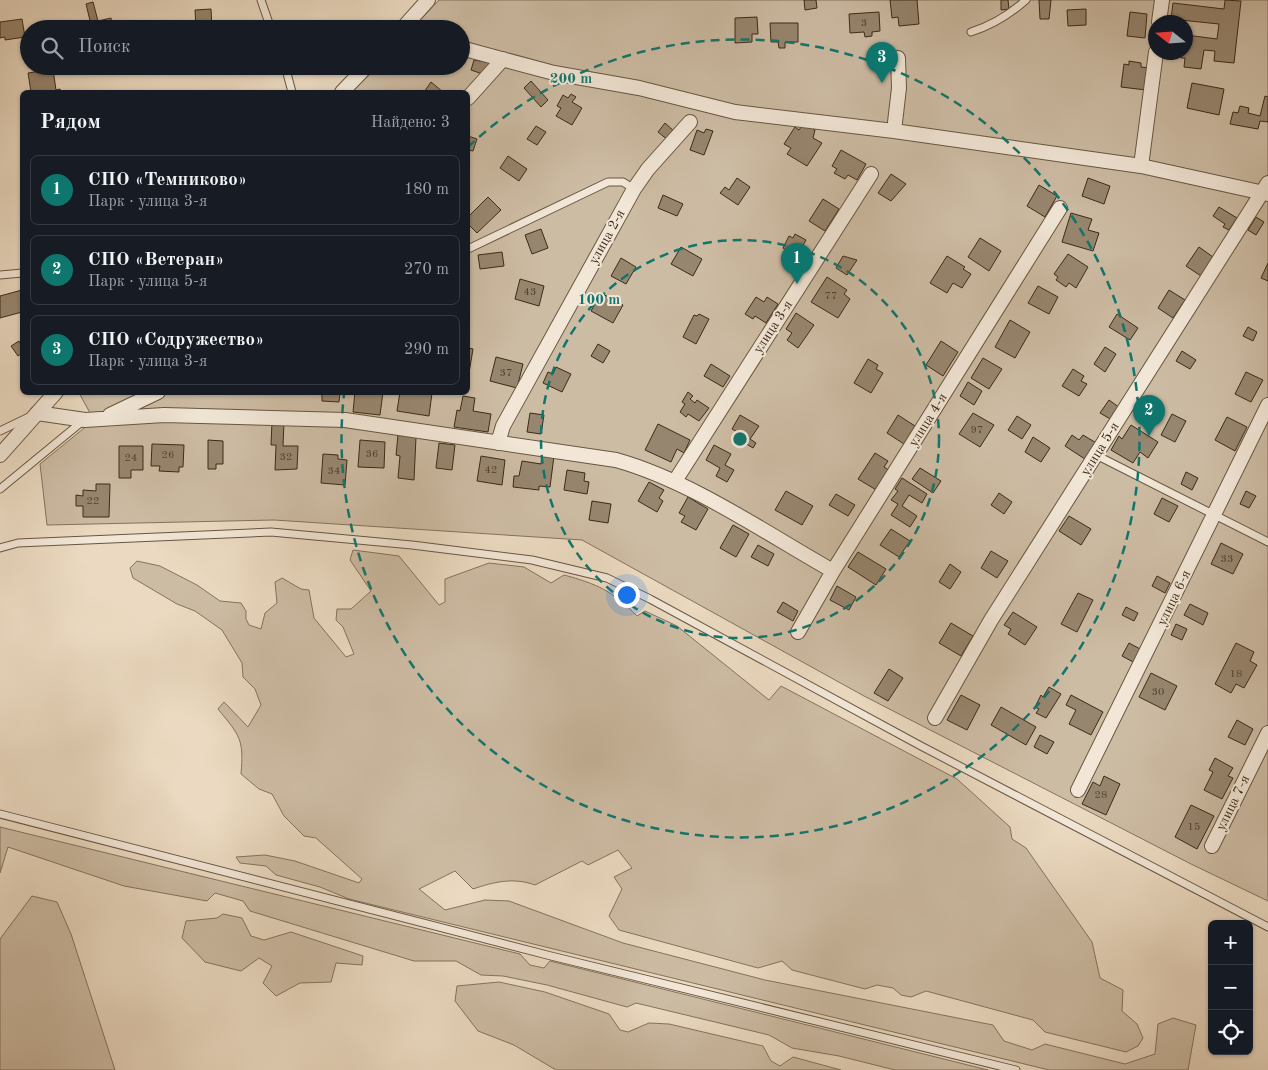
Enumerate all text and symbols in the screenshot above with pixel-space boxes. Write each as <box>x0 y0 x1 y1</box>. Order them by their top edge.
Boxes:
north arrow <box>1148 15 1193 60</box>
house number: 3 <box>861 18 867 29</box>
search box <box>20 20 470 75</box>
icon: search <box>38 34 66 62</box>
text: Поиск <box>78 38 130 57</box>
pin: 3 <box>866 42 898 83</box>
text: 200 m <box>550 72 592 87</box>
text: Рядом <box>40 112 101 133</box>
text: Найдено: 3 <box>371 115 450 131</box>
text: СПО «Темниково» <box>88 171 247 190</box>
text: 1 <box>52 182 62 198</box>
text: 180 m <box>404 182 449 198</box>
text: Парк · улица 3-я <box>88 194 207 210</box>
street label: улица 2-я <box>586 207 628 267</box>
pin: 1 <box>781 243 813 284</box>
text: СПО «Ветеран» <box>88 251 224 270</box>
text: 2 <box>52 262 62 278</box>
text: 270 m <box>404 262 449 278</box>
text: Парк · улица 5-я <box>88 274 207 290</box>
house number: 43 <box>524 287 536 298</box>
house number: 77 <box>825 291 837 302</box>
text: 100 m <box>578 293 620 308</box>
street label: улица 3-я <box>751 298 795 356</box>
text: СПО «Содружество» <box>88 331 264 350</box>
text: 3 <box>52 342 62 358</box>
text: 290 m <box>404 342 449 358</box>
text: Парк · улица 3-я <box>88 354 207 370</box>
house number: 37 <box>500 368 512 379</box>
street label: улица 4-я <box>906 391 950 449</box>
pin: 2 <box>1133 395 1165 436</box>
street label: улица 5-я <box>1078 420 1122 478</box>
house number: 97 <box>971 425 983 436</box>
centre of rings <box>731 430 749 448</box>
house number: 36 <box>366 449 378 460</box>
house number: 26 <box>162 450 174 461</box>
house number: 32 <box>280 452 292 463</box>
house number: 24 <box>125 453 137 464</box>
house number: 42 <box>485 465 497 476</box>
house number: 34 <box>328 466 340 477</box>
house number: 22 <box>87 496 99 507</box>
house number: 33 <box>1221 554 1233 565</box>
street label: улица 6-я <box>1154 568 1194 628</box>
your location <box>614 582 640 608</box>
house number: 18 <box>1230 669 1242 680</box>
house number: 30 <box>1152 687 1164 698</box>
street label: улица 7-я <box>1213 773 1253 833</box>
house number: 28 <box>1095 790 1107 801</box>
house number: 15 <box>1188 822 1200 833</box>
map controls <box>1208 920 1253 1055</box>
button: + <box>1208 920 1253 965</box>
button: − <box>1208 965 1253 1010</box>
button: locate <box>1208 1010 1253 1055</box>

